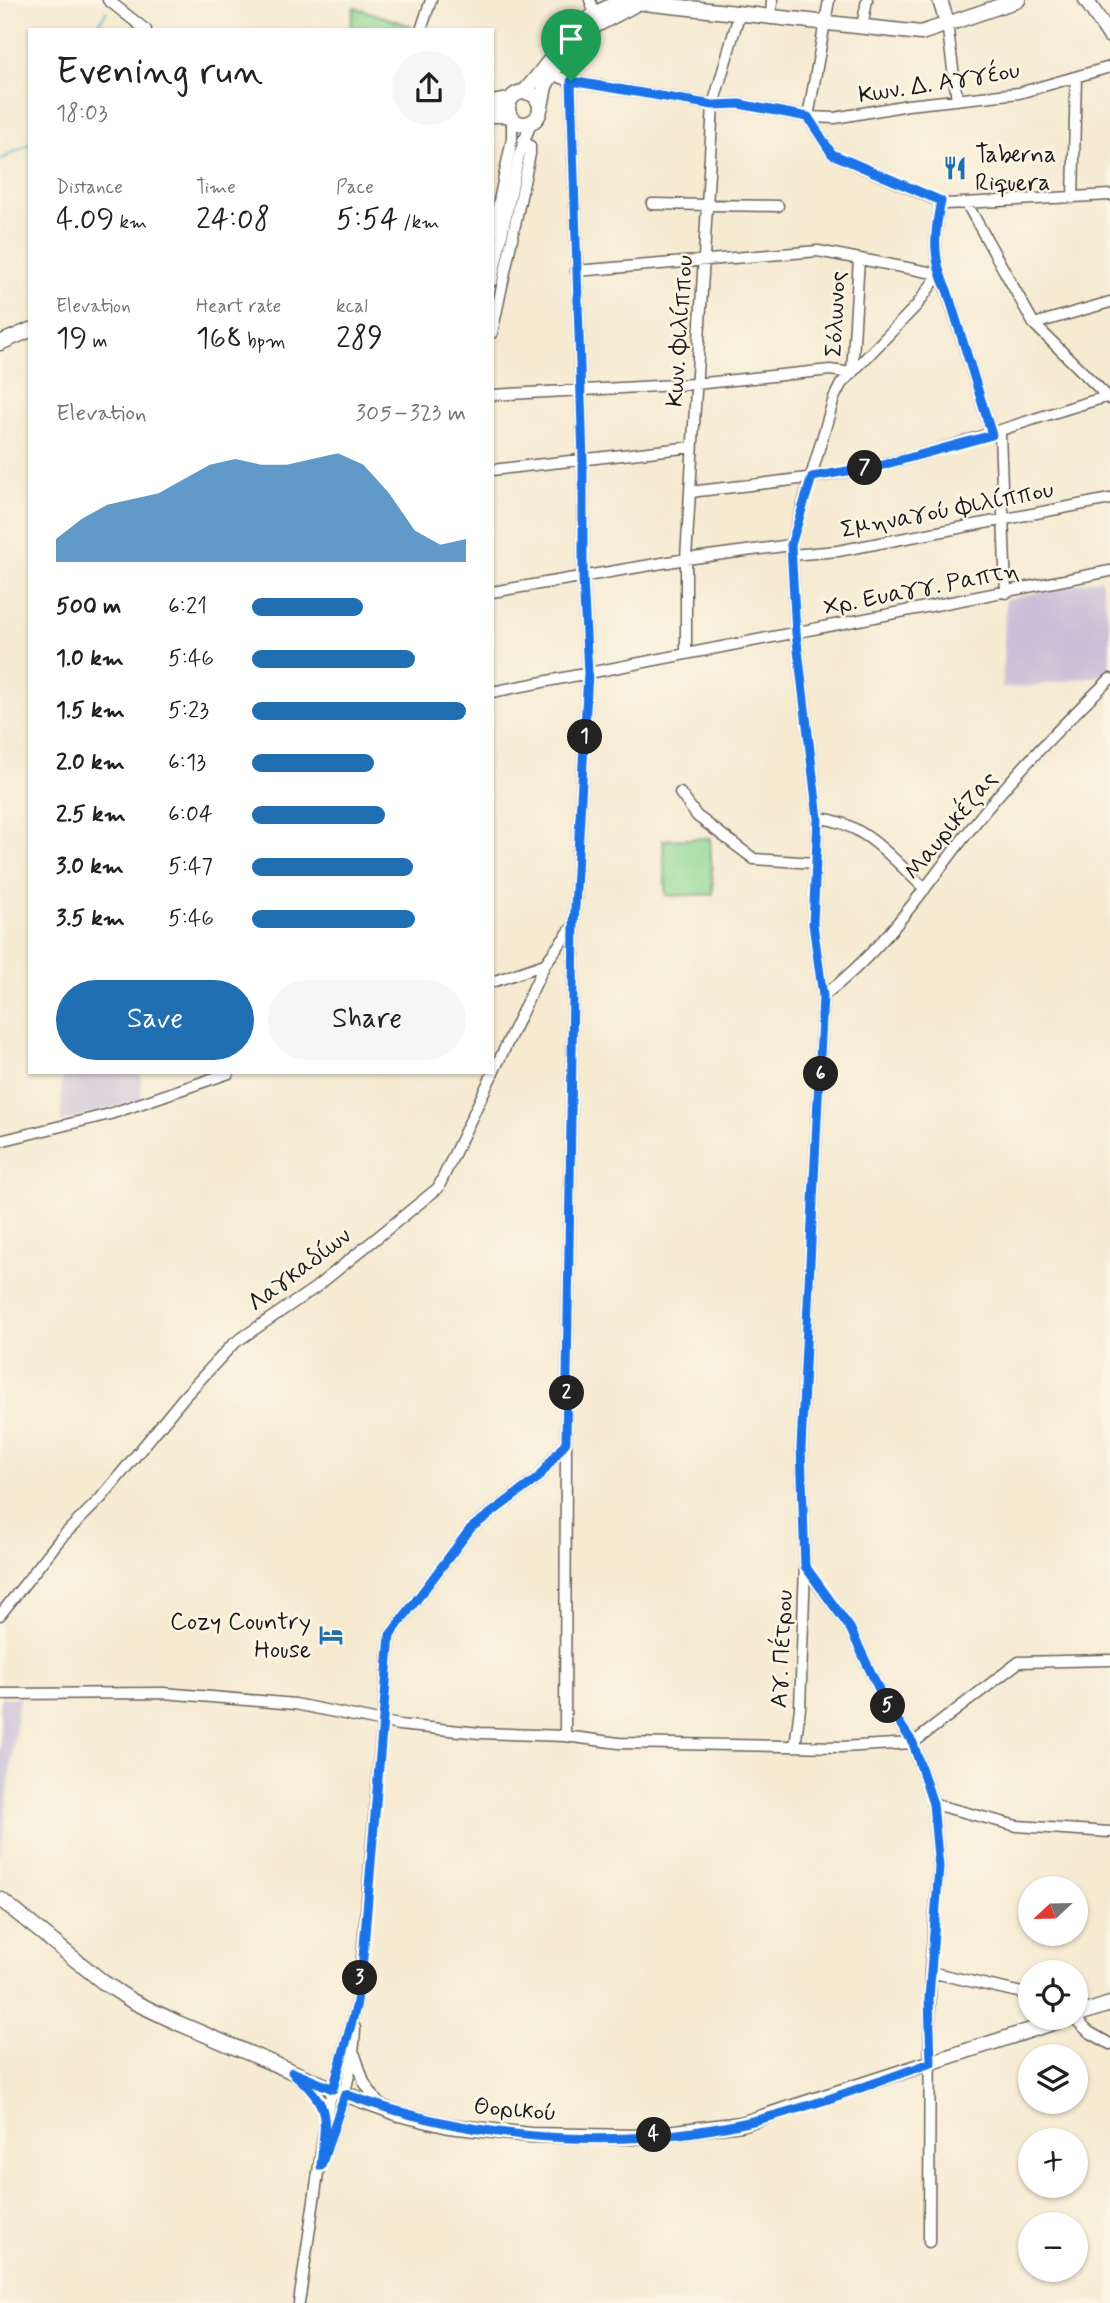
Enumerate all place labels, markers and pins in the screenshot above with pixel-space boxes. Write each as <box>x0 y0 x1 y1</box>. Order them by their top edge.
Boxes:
pin <box>541 9 601 81</box>
place label: Taberna Riquera <box>975 140 1056 199</box>
restaurant icon: Taberna Riquera <box>941 154 969 182</box>
pin: 7 <box>848 450 882 486</box>
pin: 1 <box>568 720 602 754</box>
pin: 6 <box>804 1056 838 1092</box>
pin: 2 <box>550 1376 584 1410</box>
place label: Cozy Country House <box>170 1607 311 1666</box>
hotel icon: Cozy Country House <box>317 1621 345 1649</box>
pin: 5 <box>870 1688 906 1724</box>
pin: 3 <box>342 1960 378 1996</box>
pin: 4 <box>636 2118 672 2152</box>

